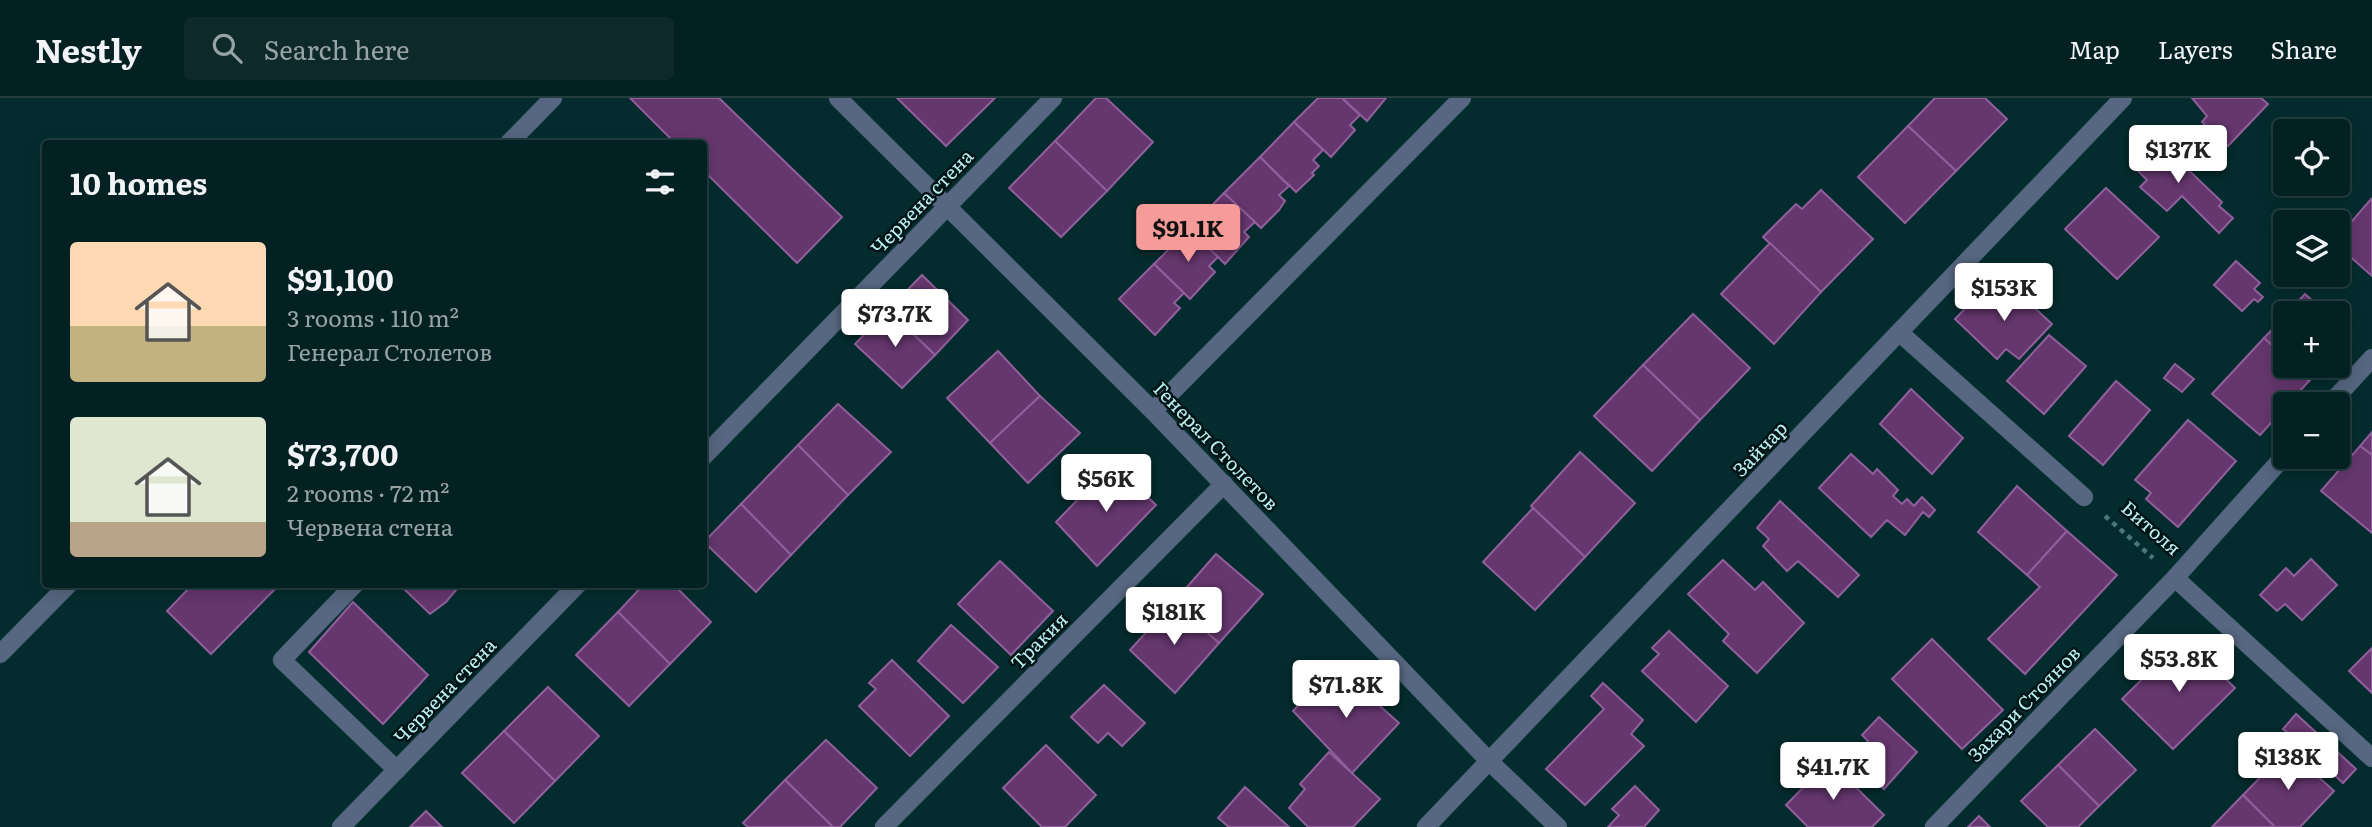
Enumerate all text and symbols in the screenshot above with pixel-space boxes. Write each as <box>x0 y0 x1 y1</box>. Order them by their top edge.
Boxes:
search box <box>184 17 674 80</box>
text: Nestly <box>35 24 142 73</box>
icon: search <box>208 29 246 67</box>
text: Search here <box>264 29 410 68</box>
text: Map <box>2069 31 2120 66</box>
text: Layers <box>2158 31 2232 66</box>
text: Share <box>2270 31 2337 66</box>
map controls <box>2273 119 2350 469</box>
button: locate <box>2273 119 2350 196</box>
pin: $137K <box>2129 126 2227 185</box>
text: $137K <box>2145 131 2211 165</box>
street label: Червена стена <box>864 142 980 260</box>
text: 10 homes <box>70 160 207 204</box>
icon: filters <box>641 163 679 201</box>
pin: $91.1K <box>1131 204 1245 264</box>
text: $91.1K <box>1152 210 1224 244</box>
button: layers <box>2273 210 2350 287</box>
text: $91,100 <box>287 256 394 300</box>
pin: $153K <box>1955 264 2053 323</box>
text: $153K <box>1971 269 2037 303</box>
icon: home <box>126 270 210 354</box>
pin: $73.7K <box>838 289 952 349</box>
text: $73.7K <box>857 295 933 329</box>
text: 3 rooms · 110 m² <box>287 300 459 334</box>
button: + <box>2273 301 2350 378</box>
text: Генерал Столетов <box>287 334 492 368</box>
street label: Генерал Столетов <box>1148 375 1286 516</box>
button: − <box>2273 392 2350 469</box>
street label: Зайчар <box>1726 414 1793 483</box>
text: $73,700 <box>287 431 399 475</box>
icon: home <box>126 445 210 529</box>
pin: $56K <box>1065 454 1147 514</box>
text: $56K <box>1077 460 1135 494</box>
text: 2 rooms · 72 m² <box>287 475 449 509</box>
street label: Битоля <box>2116 493 2188 561</box>
text: Червена стена <box>287 509 453 543</box>
pin: $181K <box>1125 588 1223 647</box>
text: $181K <box>1142 593 1206 627</box>
street label: Тракия <box>1003 605 1073 675</box>
street label: Червена стена <box>387 631 503 749</box>
pin: $53.8K <box>2122 634 2236 694</box>
street label: Захари Стоянов <box>1961 639 2086 768</box>
text: $53.8K <box>2140 640 2218 674</box>
pin: $71.8K <box>1289 660 1403 720</box>
text: $71.8K <box>1308 666 1384 700</box>
pin: $138K <box>2239 732 2337 792</box>
text: $138K <box>2254 738 2322 772</box>
pin: $41.7K <box>1776 742 1890 802</box>
text: $41.7K <box>1796 748 1870 782</box>

